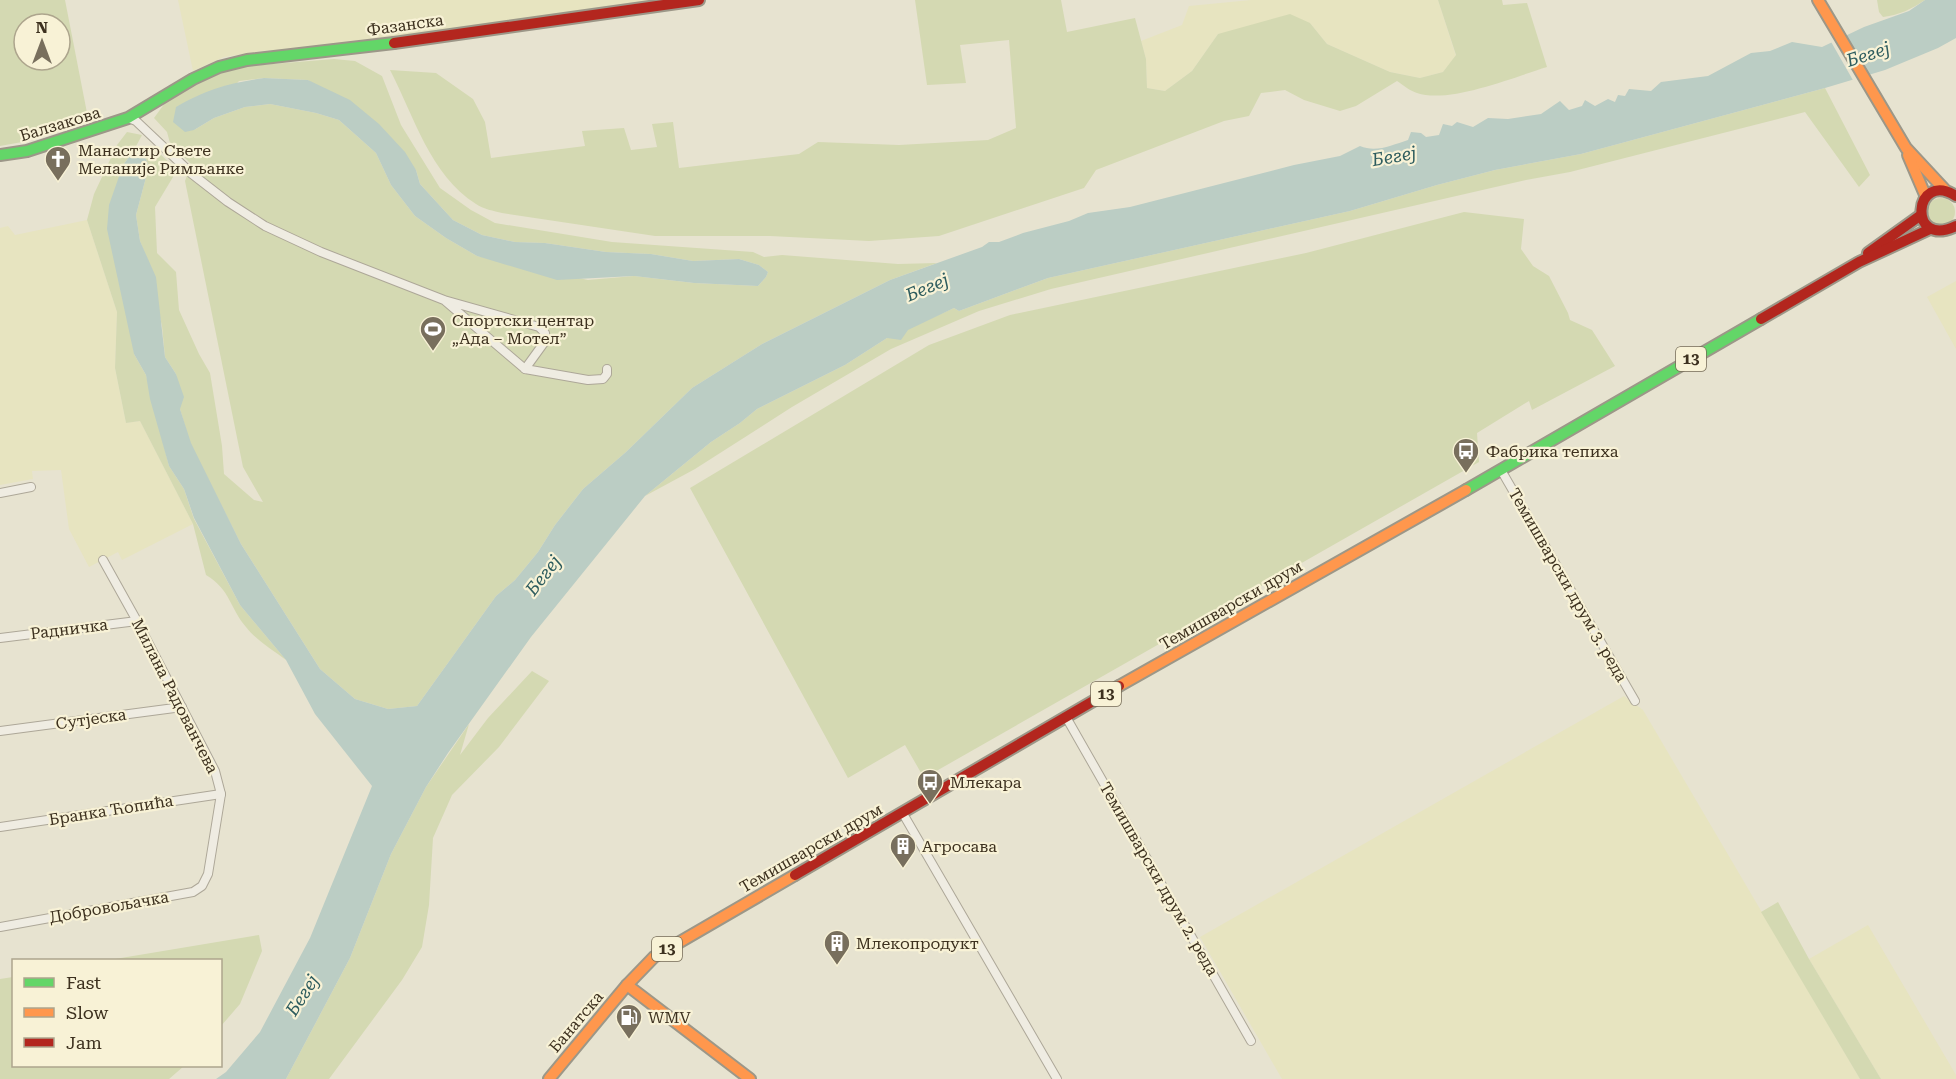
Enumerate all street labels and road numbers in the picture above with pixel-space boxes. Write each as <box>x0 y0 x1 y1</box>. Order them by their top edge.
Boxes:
street label: Фазанска <box>365 10 445 40</box>
street label: Балзакова <box>17 103 103 145</box>
road number: 13 <box>1676 347 1706 371</box>
street label: Темишварски друм 3. реда <box>1505 485 1632 686</box>
street label: Темишварски друм <box>1156 556 1306 654</box>
street label: Радничка <box>29 615 109 643</box>
street label: Милана Радованчева <box>128 615 222 777</box>
road number: 13 <box>1091 682 1121 706</box>
street label: Сутјеска <box>55 705 128 733</box>
street label: Темишварски друм 2. реда <box>1096 779 1223 980</box>
street label: Бранка Ћопића <box>47 791 175 829</box>
street label: Темишварски друм <box>736 799 886 897</box>
street label: Добровољачка <box>48 887 170 927</box>
road number: 13 <box>652 937 682 961</box>
street label: Банатска <box>545 987 607 1056</box>

